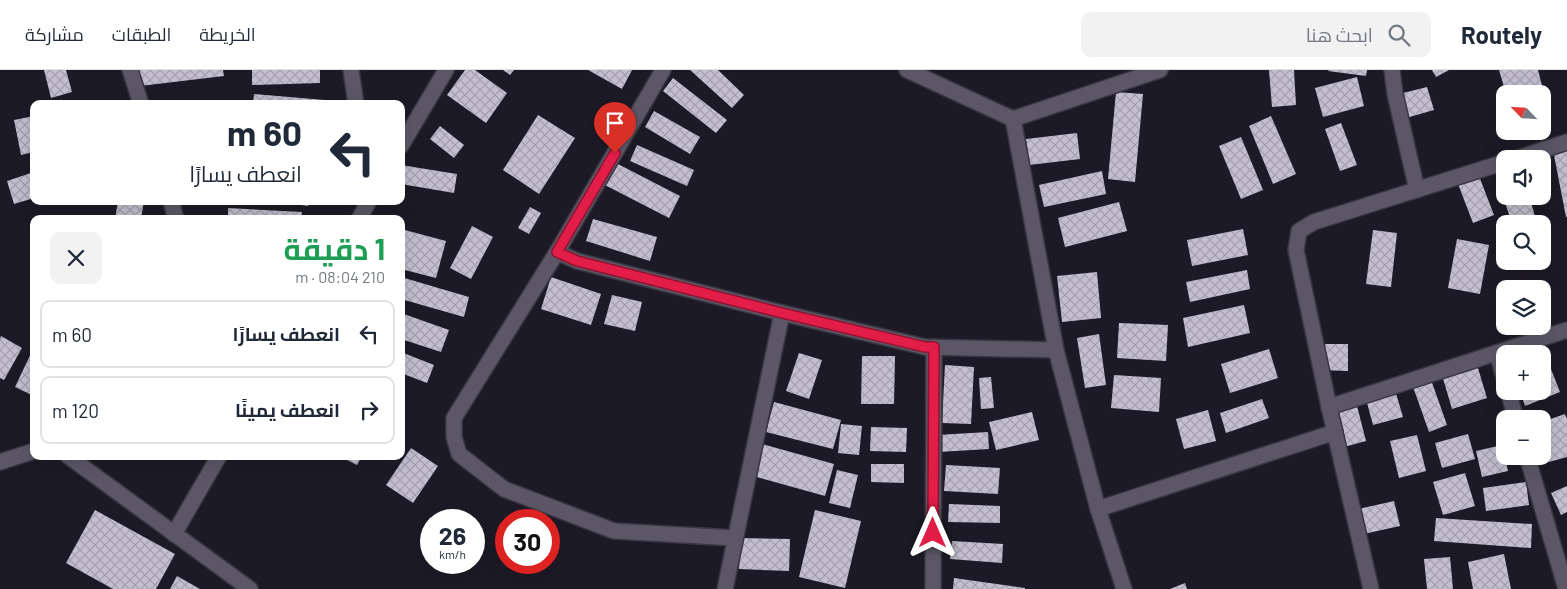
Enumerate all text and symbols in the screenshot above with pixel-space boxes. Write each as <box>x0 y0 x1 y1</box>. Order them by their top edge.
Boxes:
search box <box>1081 12 1431 57</box>
text: Routely <box>1461 20 1542 49</box>
icon: search <box>1385 21 1413 49</box>
text: مشاركة <box>25 23 84 45</box>
text: الطبقات <box>112 23 171 45</box>
text: الخريطة <box>199 23 256 45</box>
text: ابحث هنا <box>1306 23 1373 46</box>
north arrow <box>1496 85 1551 140</box>
map controls <box>1496 85 1551 465</box>
pin <box>594 102 636 153</box>
icon: arrive <box>601 109 629 137</box>
text: 60 m <box>227 111 302 153</box>
icon: left <box>320 120 385 185</box>
button: sound <box>1496 150 1551 205</box>
text: انعطف يسارًا <box>189 160 302 186</box>
button: search <box>1496 215 1551 270</box>
text: 1 دقيقة <box>284 230 385 266</box>
button: close <box>50 232 102 284</box>
text: 210 m · 08:04 <box>295 267 385 286</box>
button: layers <box>1496 280 1551 335</box>
icon: left <box>355 320 383 348</box>
text: انعطف يسارًا <box>233 322 340 345</box>
text: 60 m <box>52 323 92 346</box>
button: + <box>1496 345 1551 400</box>
icon: right <box>355 396 383 424</box>
text: انعطف يمينًا <box>235 398 340 421</box>
text: 120 m <box>52 399 99 422</box>
button: − <box>1496 410 1551 465</box>
position arrow <box>906 506 958 558</box>
speed limit sign: 30 <box>495 509 560 574</box>
text: 26 <box>439 520 466 550</box>
text: km/h <box>439 547 466 561</box>

